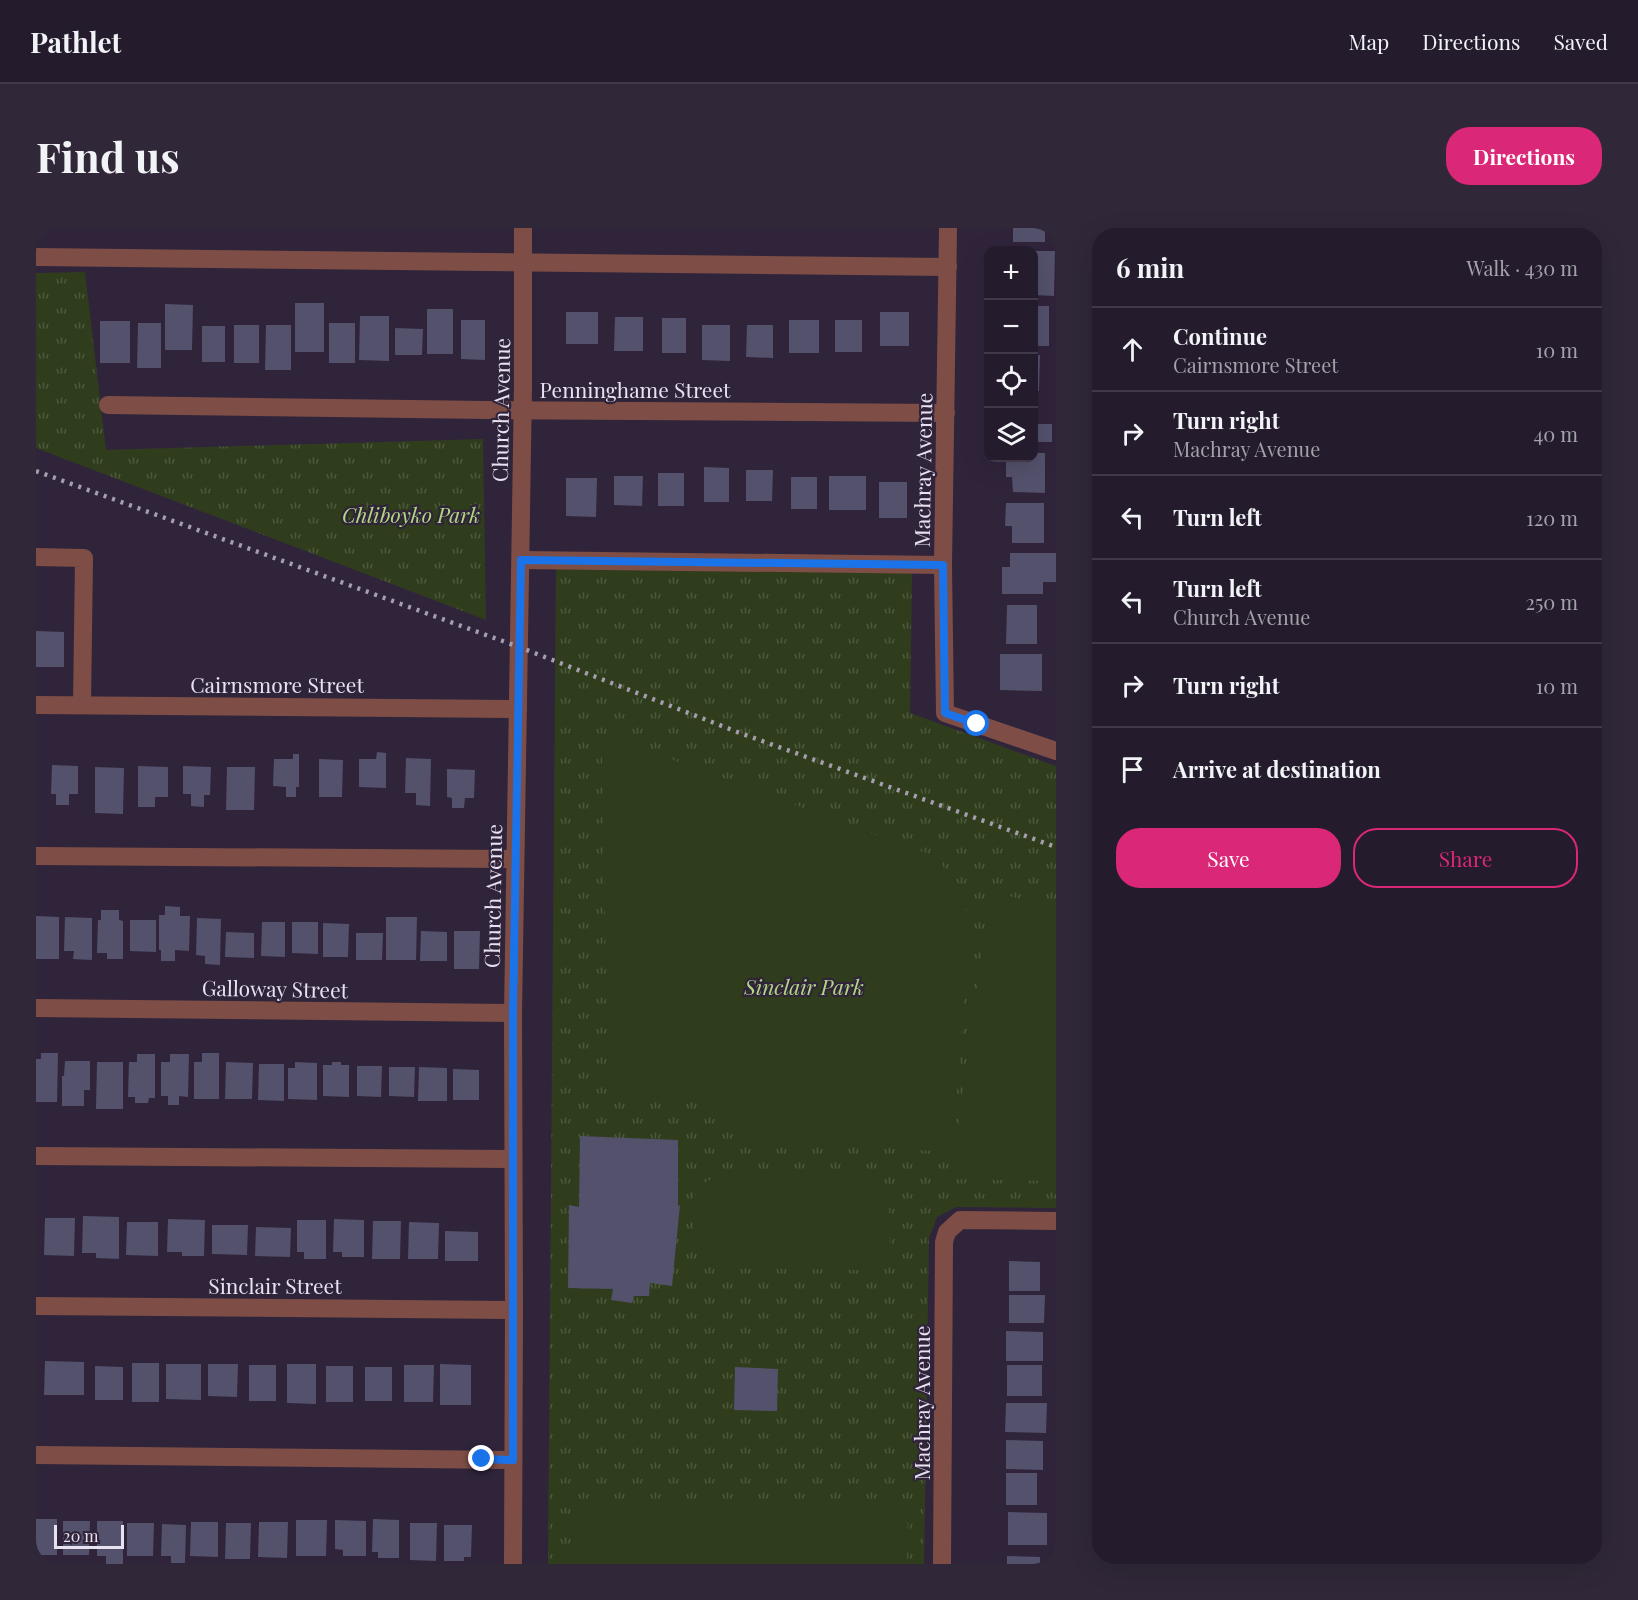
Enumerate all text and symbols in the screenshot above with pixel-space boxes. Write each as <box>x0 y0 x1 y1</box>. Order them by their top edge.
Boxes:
text: Pathlet <box>30 23 121 60</box>
text: Map <box>1348 27 1389 55</box>
text: Directions <box>1422 27 1520 55</box>
text: Saved <box>1553 27 1608 55</box>
button: Directions <box>1446 127 1602 185</box>
text: Find us <box>36 128 180 184</box>
map controls <box>984 246 1038 462</box>
button: + <box>984 246 1038 300</box>
text: 6 min <box>1116 250 1184 285</box>
text: Walk · 430 m <box>1466 254 1578 281</box>
button: − <box>984 300 1038 354</box>
text: Continue <box>1173 321 1267 351</box>
icon: ahead <box>1116 333 1149 366</box>
text: 10 m <box>1536 336 1578 363</box>
street label: Church Avenue <box>485 338 515 482</box>
text: Cairnsmore Street <box>1173 351 1338 378</box>
button: locate <box>984 354 1038 408</box>
street label: Penninghame Street <box>539 375 731 403</box>
street label: Machray Avenue <box>907 392 937 548</box>
text: Turn right <box>1173 405 1279 435</box>
button: layers <box>984 408 1038 462</box>
icon: right <box>1116 417 1149 450</box>
text: 40 m <box>1533 420 1578 447</box>
text: Machray Avenue <box>1173 435 1320 462</box>
park label: Chliboyko Park <box>342 500 480 528</box>
icon: left <box>1116 501 1149 534</box>
text: Turn left <box>1173 502 1262 532</box>
text: 120 m <box>1526 504 1578 531</box>
text: Turn left <box>1173 573 1262 603</box>
icon: left <box>1116 585 1149 618</box>
text: 250 m <box>1525 588 1578 615</box>
text: Church Avenue <box>1173 603 1310 630</box>
icon: right <box>1116 669 1149 702</box>
street label: Cairnsmore Street <box>190 670 364 698</box>
text: Turn right <box>1173 670 1279 700</box>
text: 10 m <box>1536 672 1578 699</box>
route start <box>963 710 989 736</box>
icon: arrive <box>1116 753 1149 786</box>
text: Arrive at destination <box>1173 754 1381 784</box>
street label: Church Avenue <box>477 824 507 968</box>
button: Save <box>1116 828 1341 888</box>
button: Share <box>1353 828 1578 888</box>
park label: Sinclair Park <box>743 972 864 1000</box>
street label: Galloway Street <box>202 973 349 1003</box>
street label: Sinclair Street <box>208 1271 342 1299</box>
street label: Machray Avenue <box>907 1326 935 1480</box>
route end <box>468 1445 494 1471</box>
scale bar <box>54 1522 124 1550</box>
text: 20 m <box>63 1525 98 1546</box>

